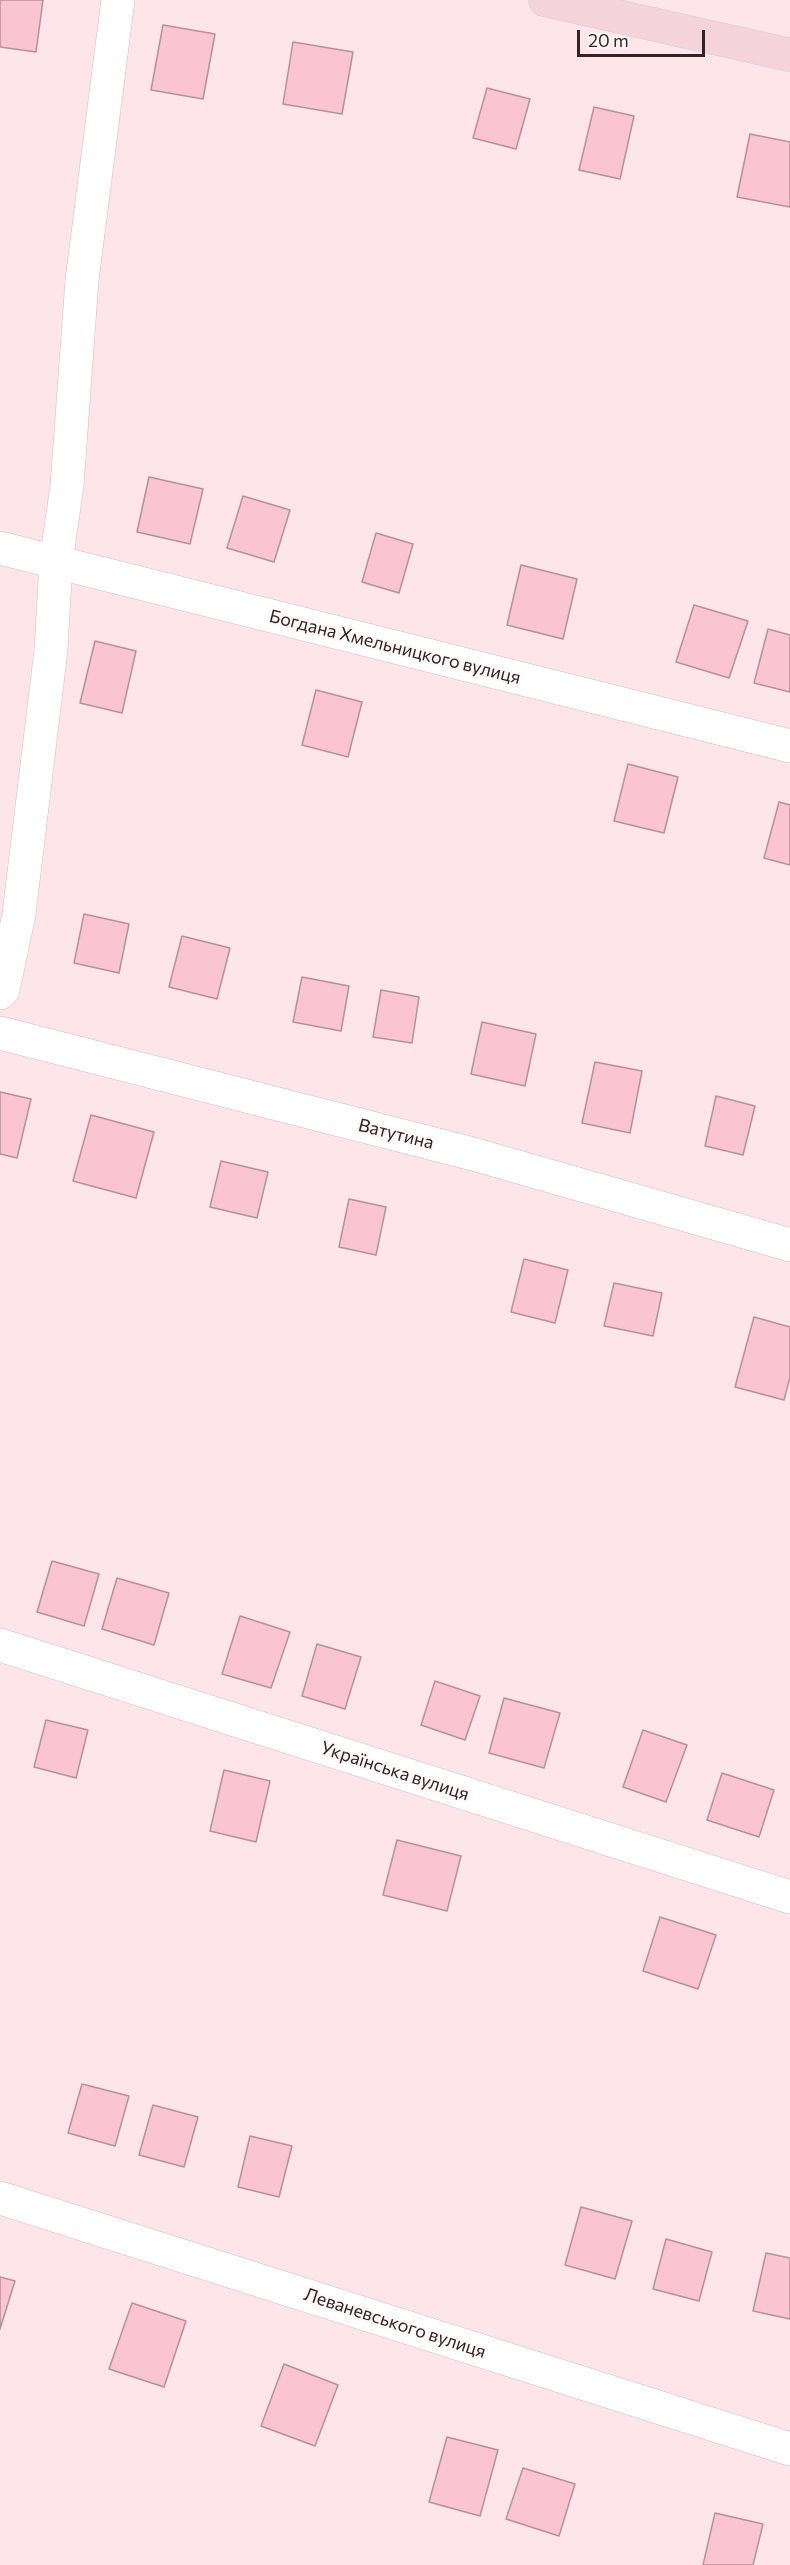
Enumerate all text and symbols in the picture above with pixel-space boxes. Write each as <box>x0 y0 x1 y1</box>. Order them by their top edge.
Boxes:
scale bar <box>580 18 708 56</box>
text: 20 m <box>588 29 629 51</box>
street label: Богдана Хмельницкого вулиця <box>267 605 523 689</box>
street label: Ватутина <box>356 1114 436 1154</box>
street label: Українська вулиця <box>318 1737 472 1805</box>
street label: Леваневського вулиця <box>301 2283 489 2363</box>

